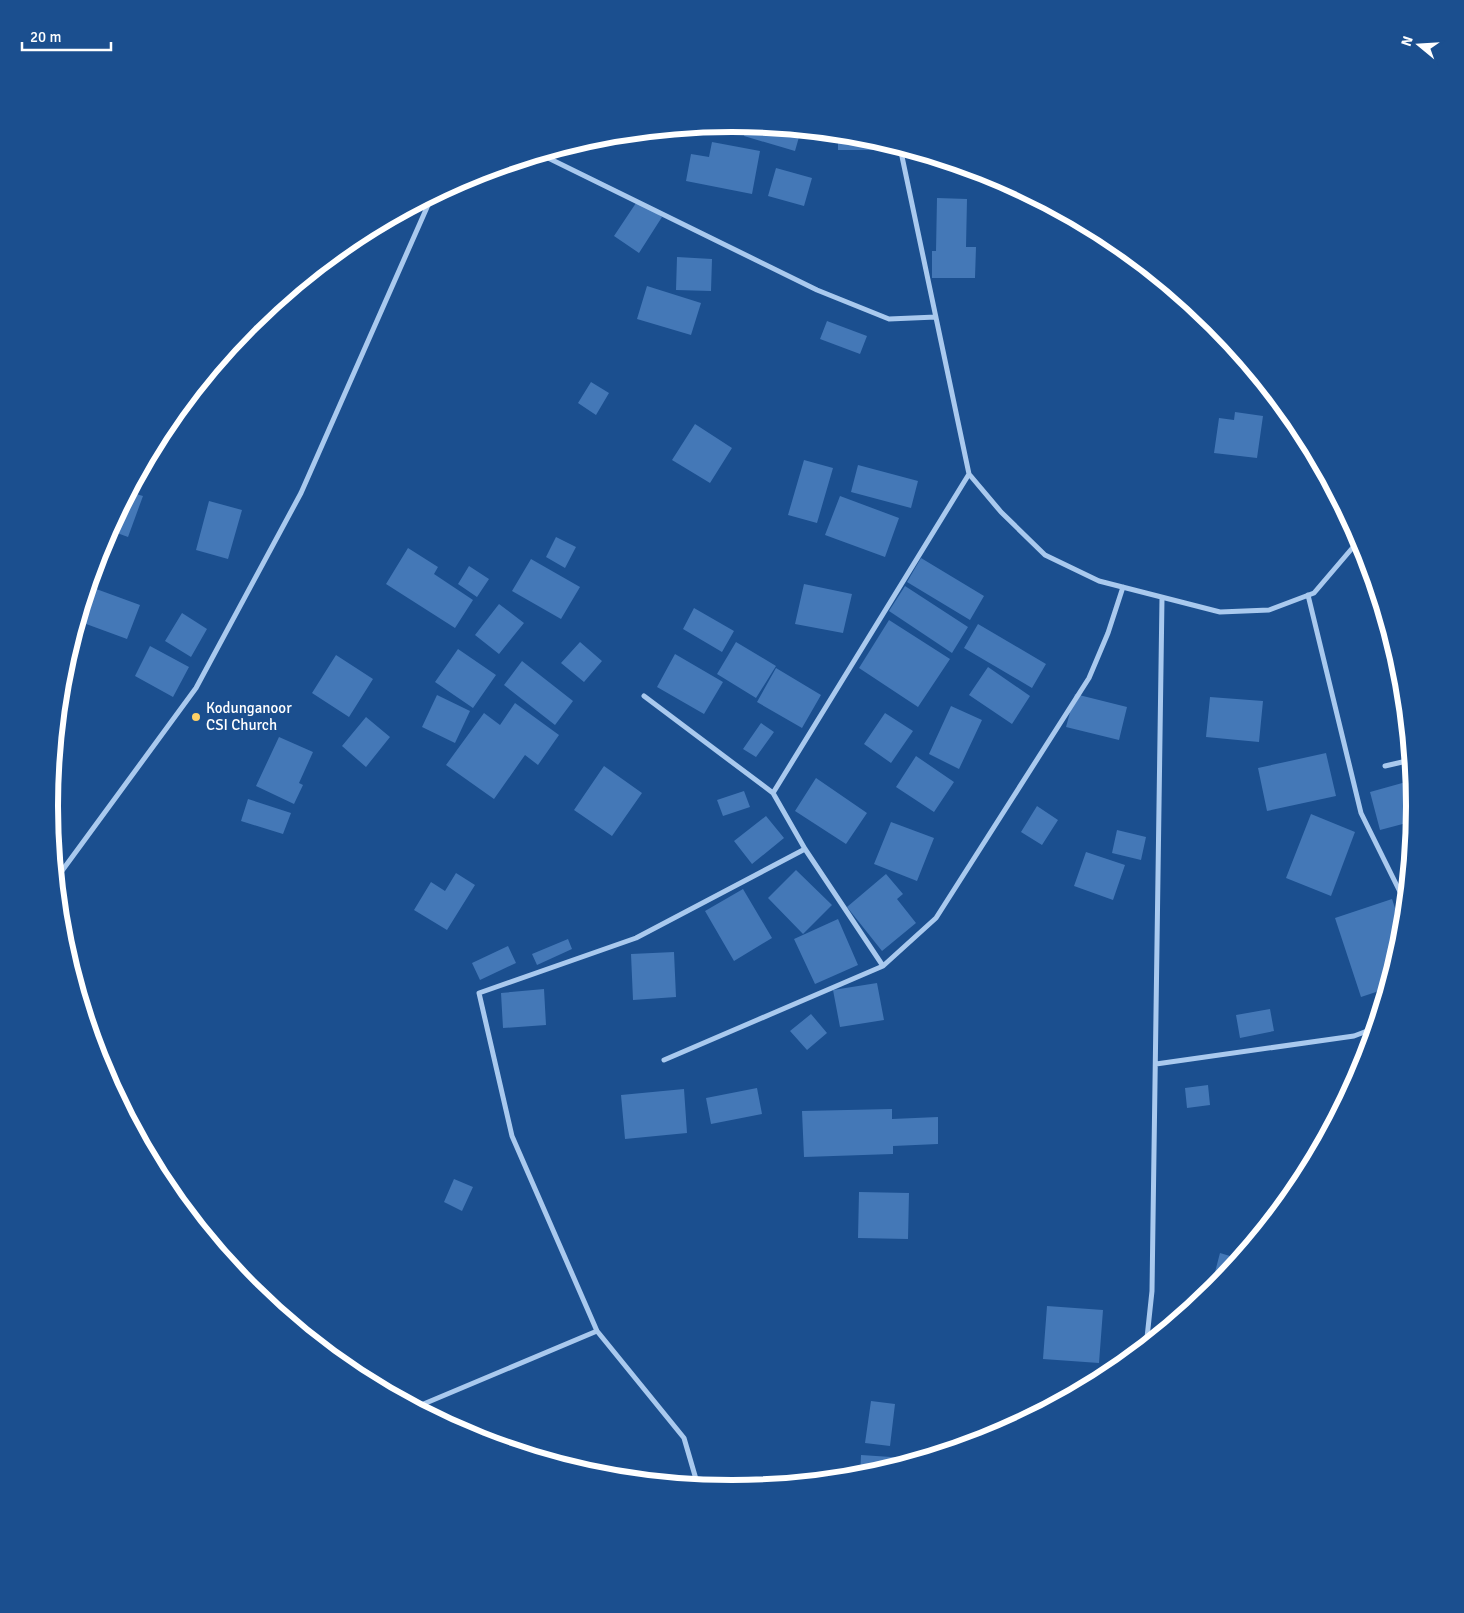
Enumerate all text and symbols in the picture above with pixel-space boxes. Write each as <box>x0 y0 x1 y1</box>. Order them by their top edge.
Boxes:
scale bar <box>22 20 111 52</box>
north arrow <box>1394 20 1444 70</box>
text: 20 m <box>30 28 61 46</box>
text: N <box>1398 34 1417 48</box>
place label: Kodunganoor CSI Church <box>206 699 292 734</box>
marker: Kodunganoor CSI Church <box>190 711 202 723</box>

